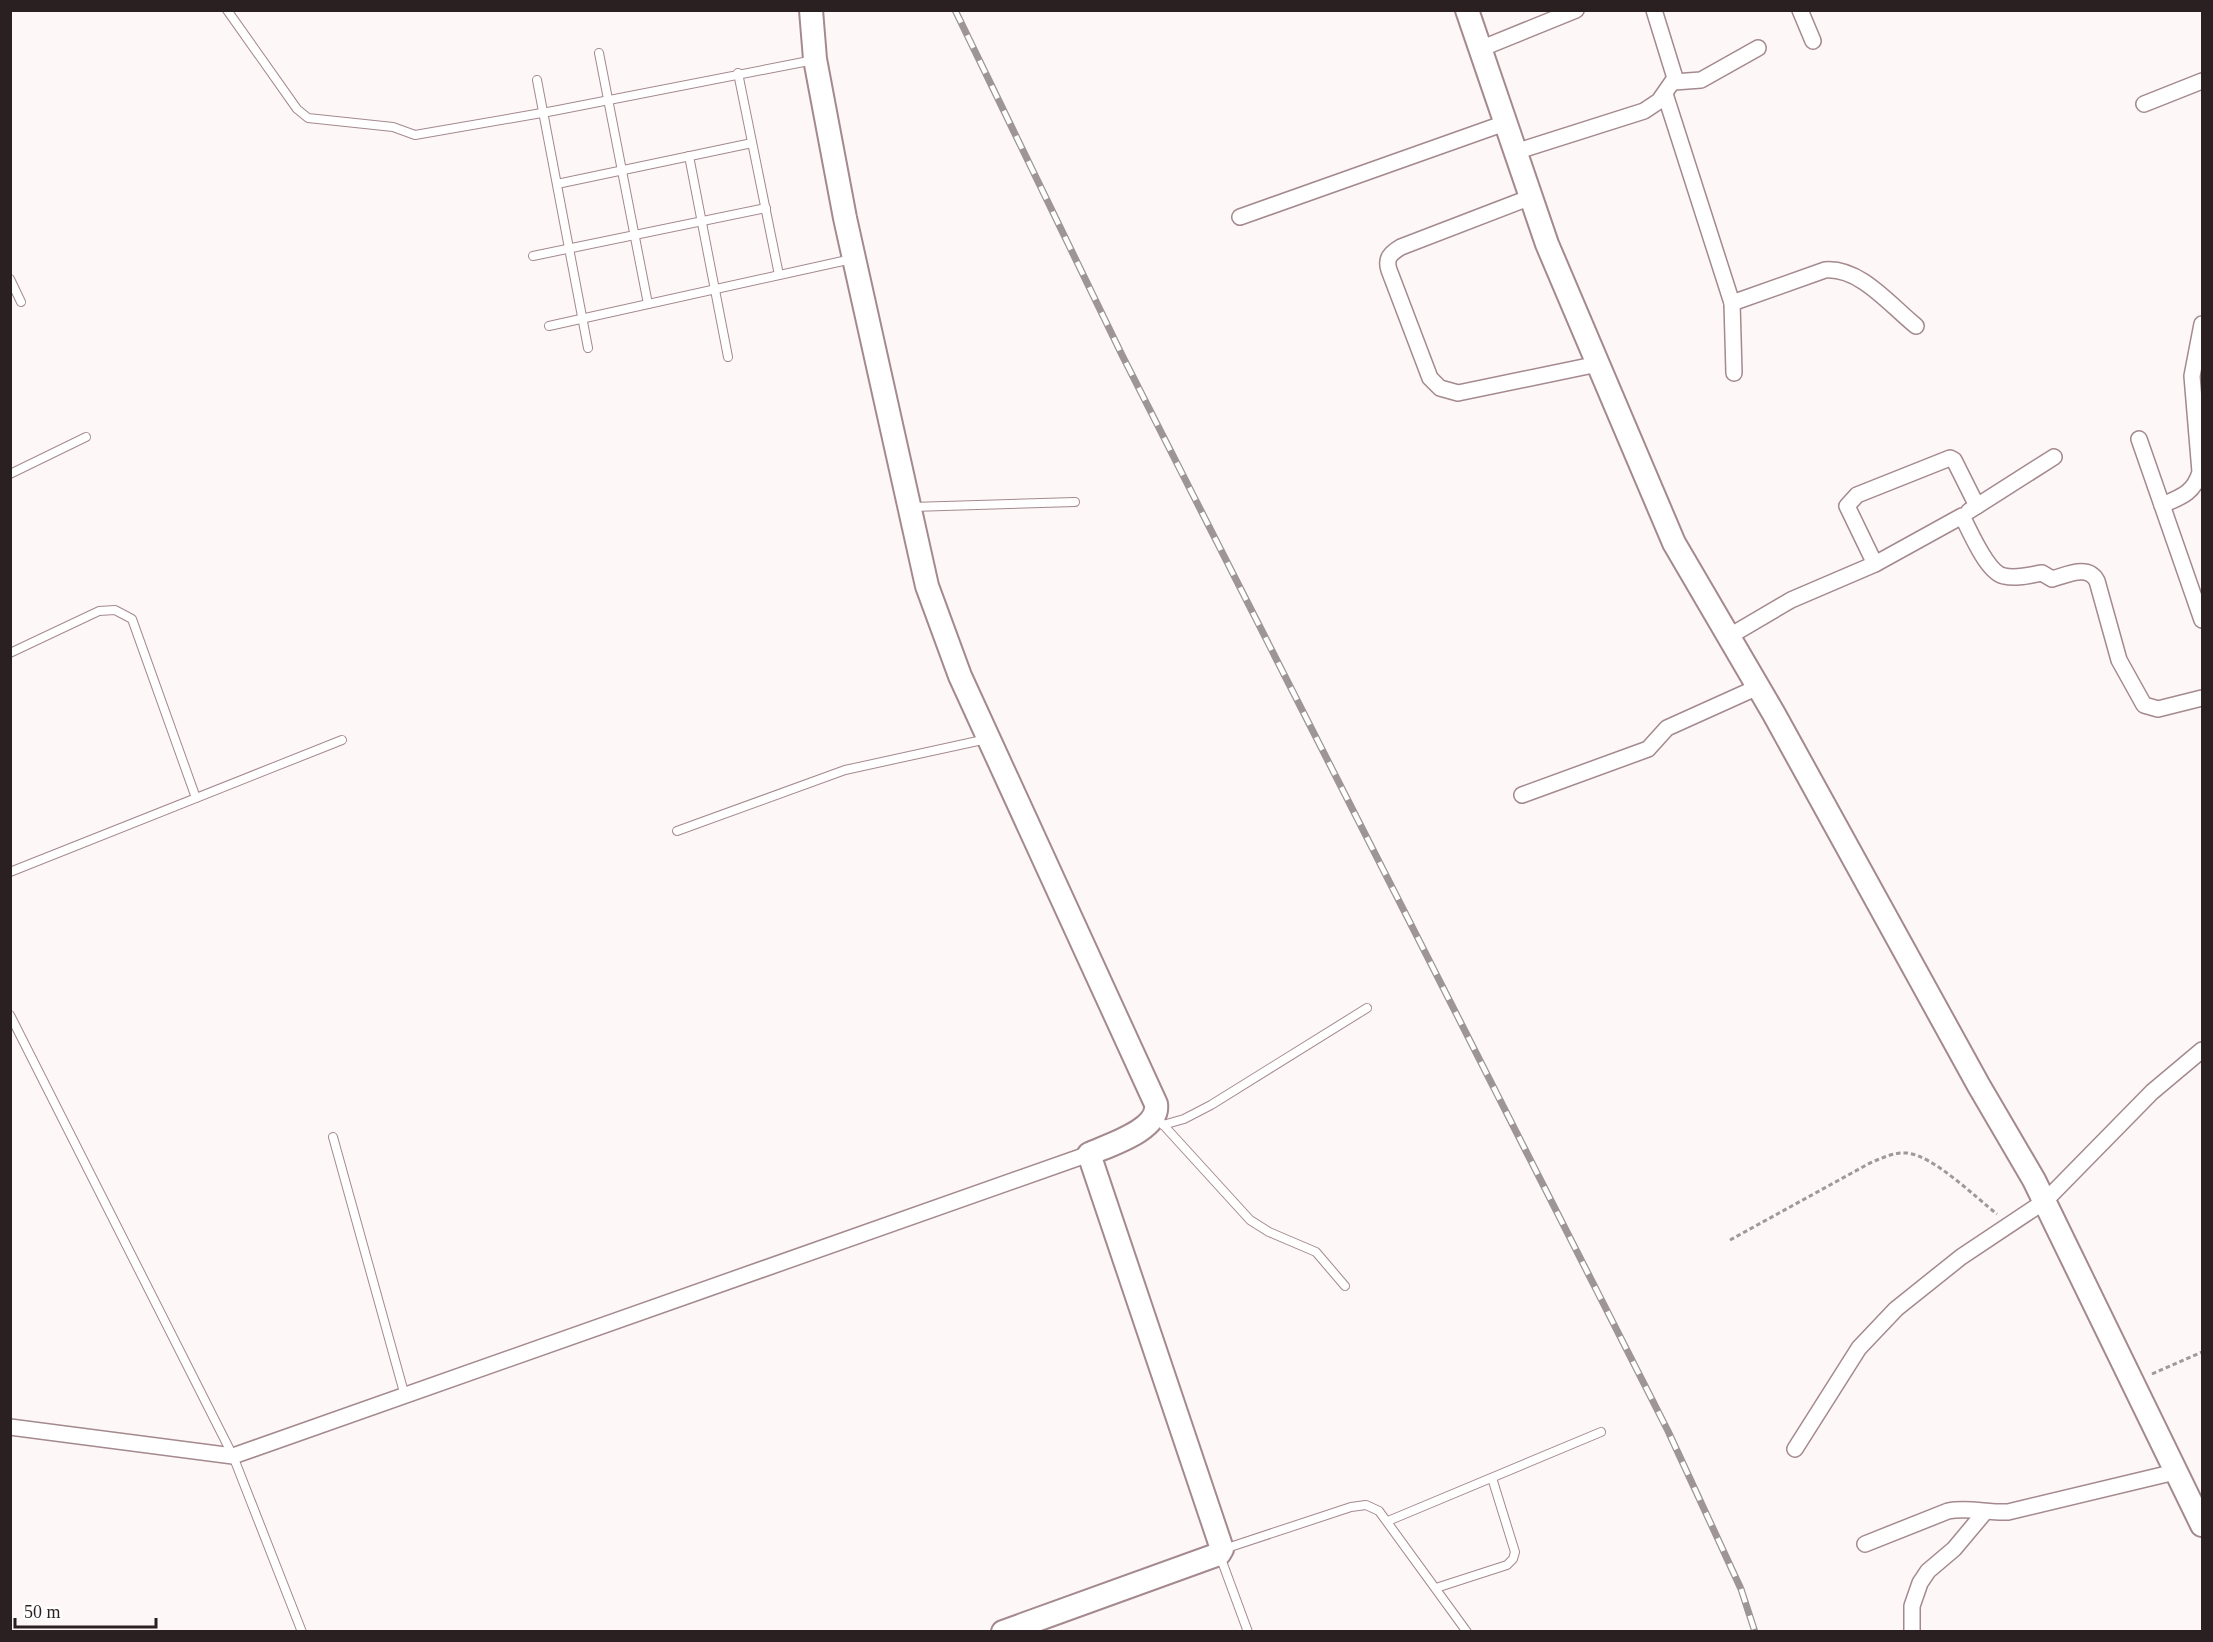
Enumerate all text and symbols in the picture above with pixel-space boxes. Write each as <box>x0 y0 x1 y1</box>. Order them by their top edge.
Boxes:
scale bar <box>15 1591 156 1629</box>
text: 50 m <box>24 1602 61 1622</box>

